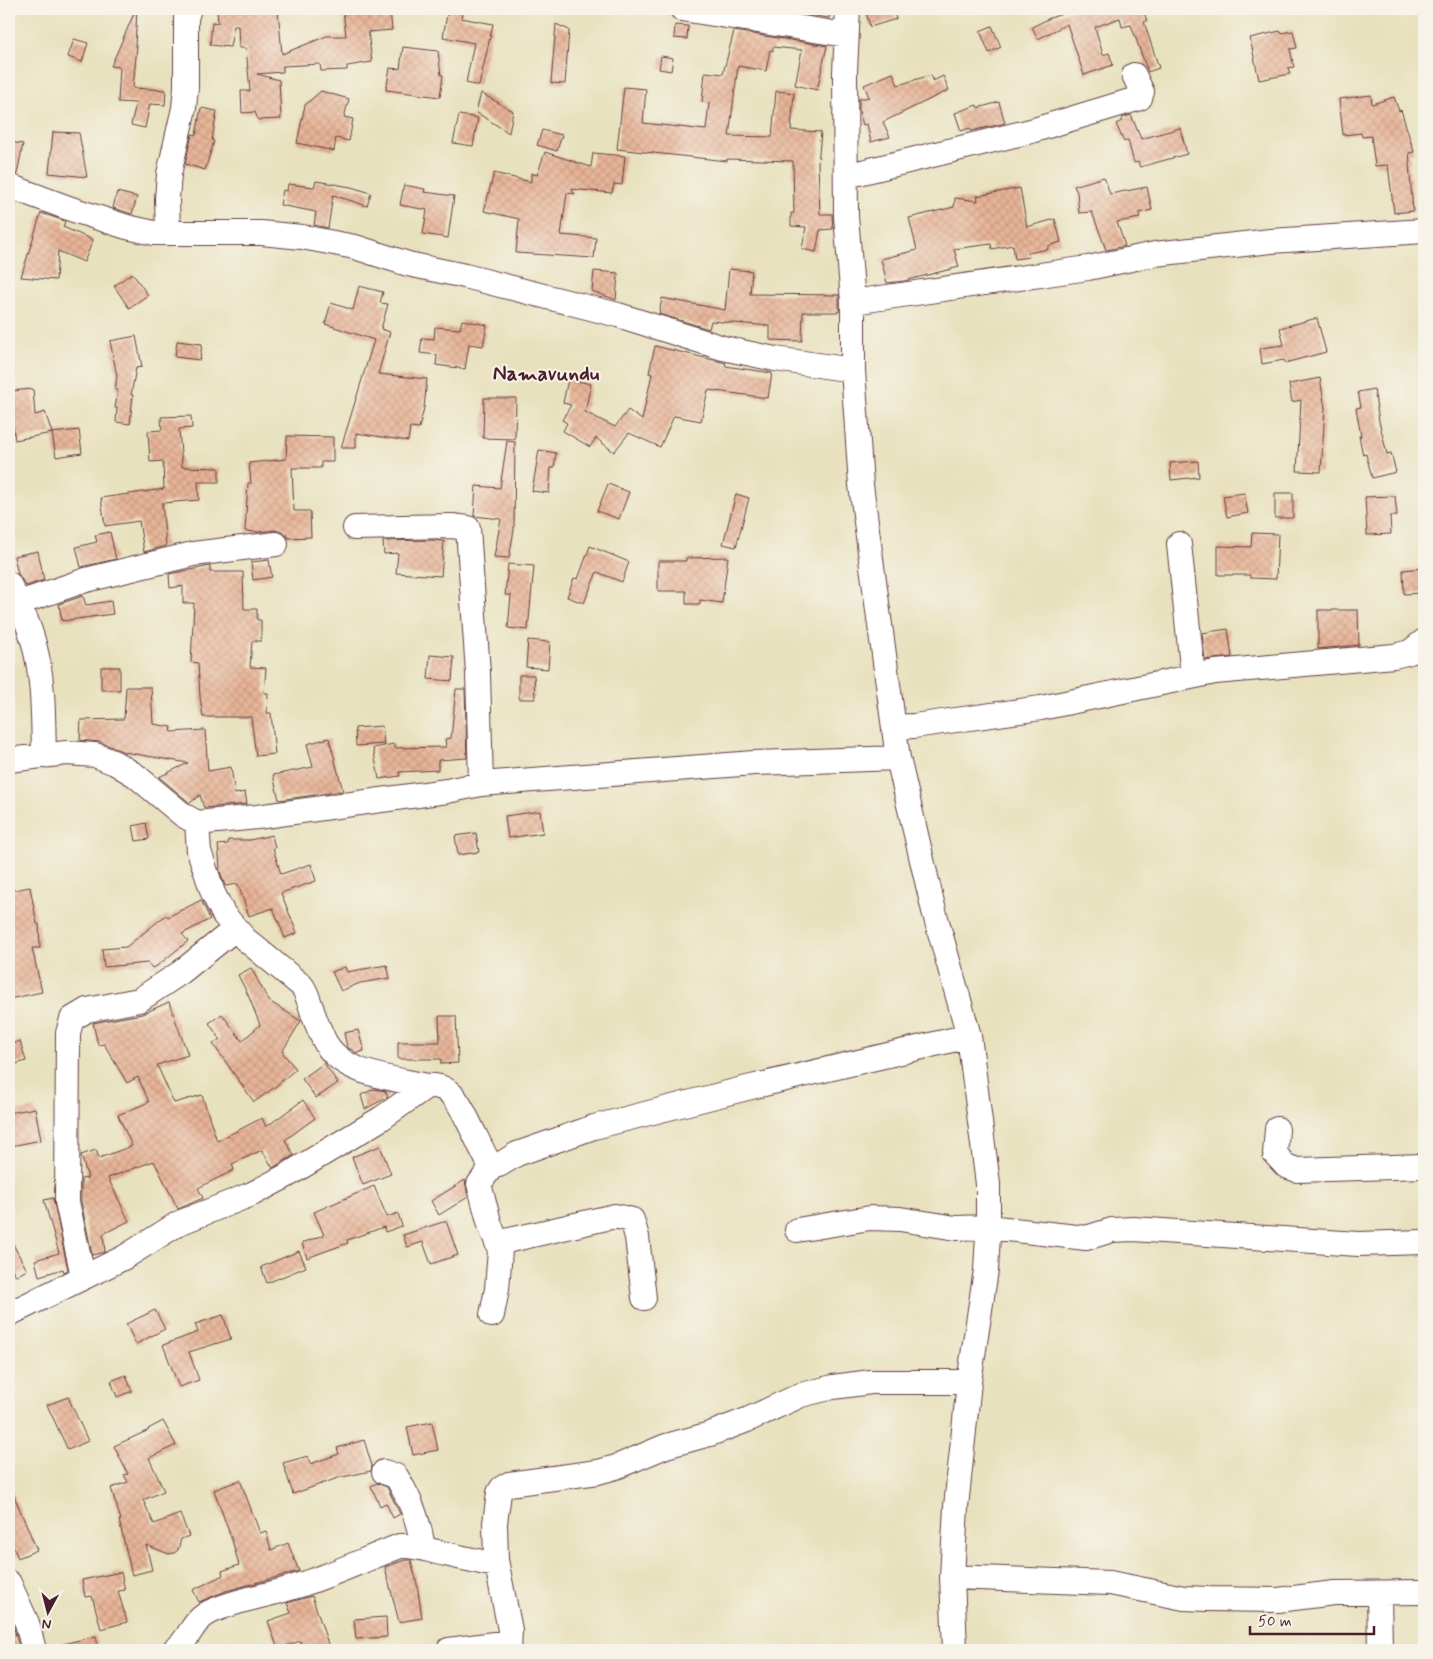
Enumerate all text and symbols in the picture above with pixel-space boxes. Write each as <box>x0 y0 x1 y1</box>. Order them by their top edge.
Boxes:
district label: Namavundu <box>493 360 600 388</box>
north arrow <box>22 1586 72 1636</box>
scale bar <box>1250 1604 1374 1636</box>
text: 50 m <box>1258 1612 1292 1632</box>
text: N <box>41 1614 52 1633</box>

